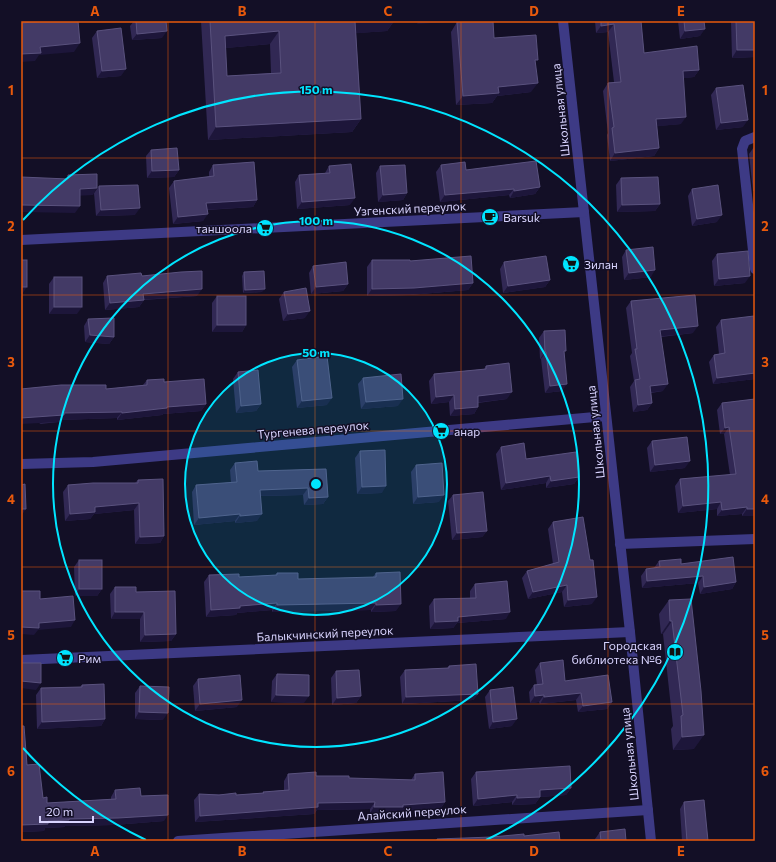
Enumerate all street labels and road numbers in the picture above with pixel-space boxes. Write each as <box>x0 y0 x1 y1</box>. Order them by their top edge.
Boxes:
street label: Школьная улица <box>548 63 572 157</box>
street label: Узгенский переулок <box>353 198 467 218</box>
street label: Школьная улица <box>583 385 607 479</box>
street label: Тургенева переулок <box>256 417 370 441</box>
street label: Балыкчинский переулок <box>256 622 394 644</box>
street label: Школьная улица <box>617 707 641 801</box>
street label: Алайский переулок <box>357 801 468 823</box>

